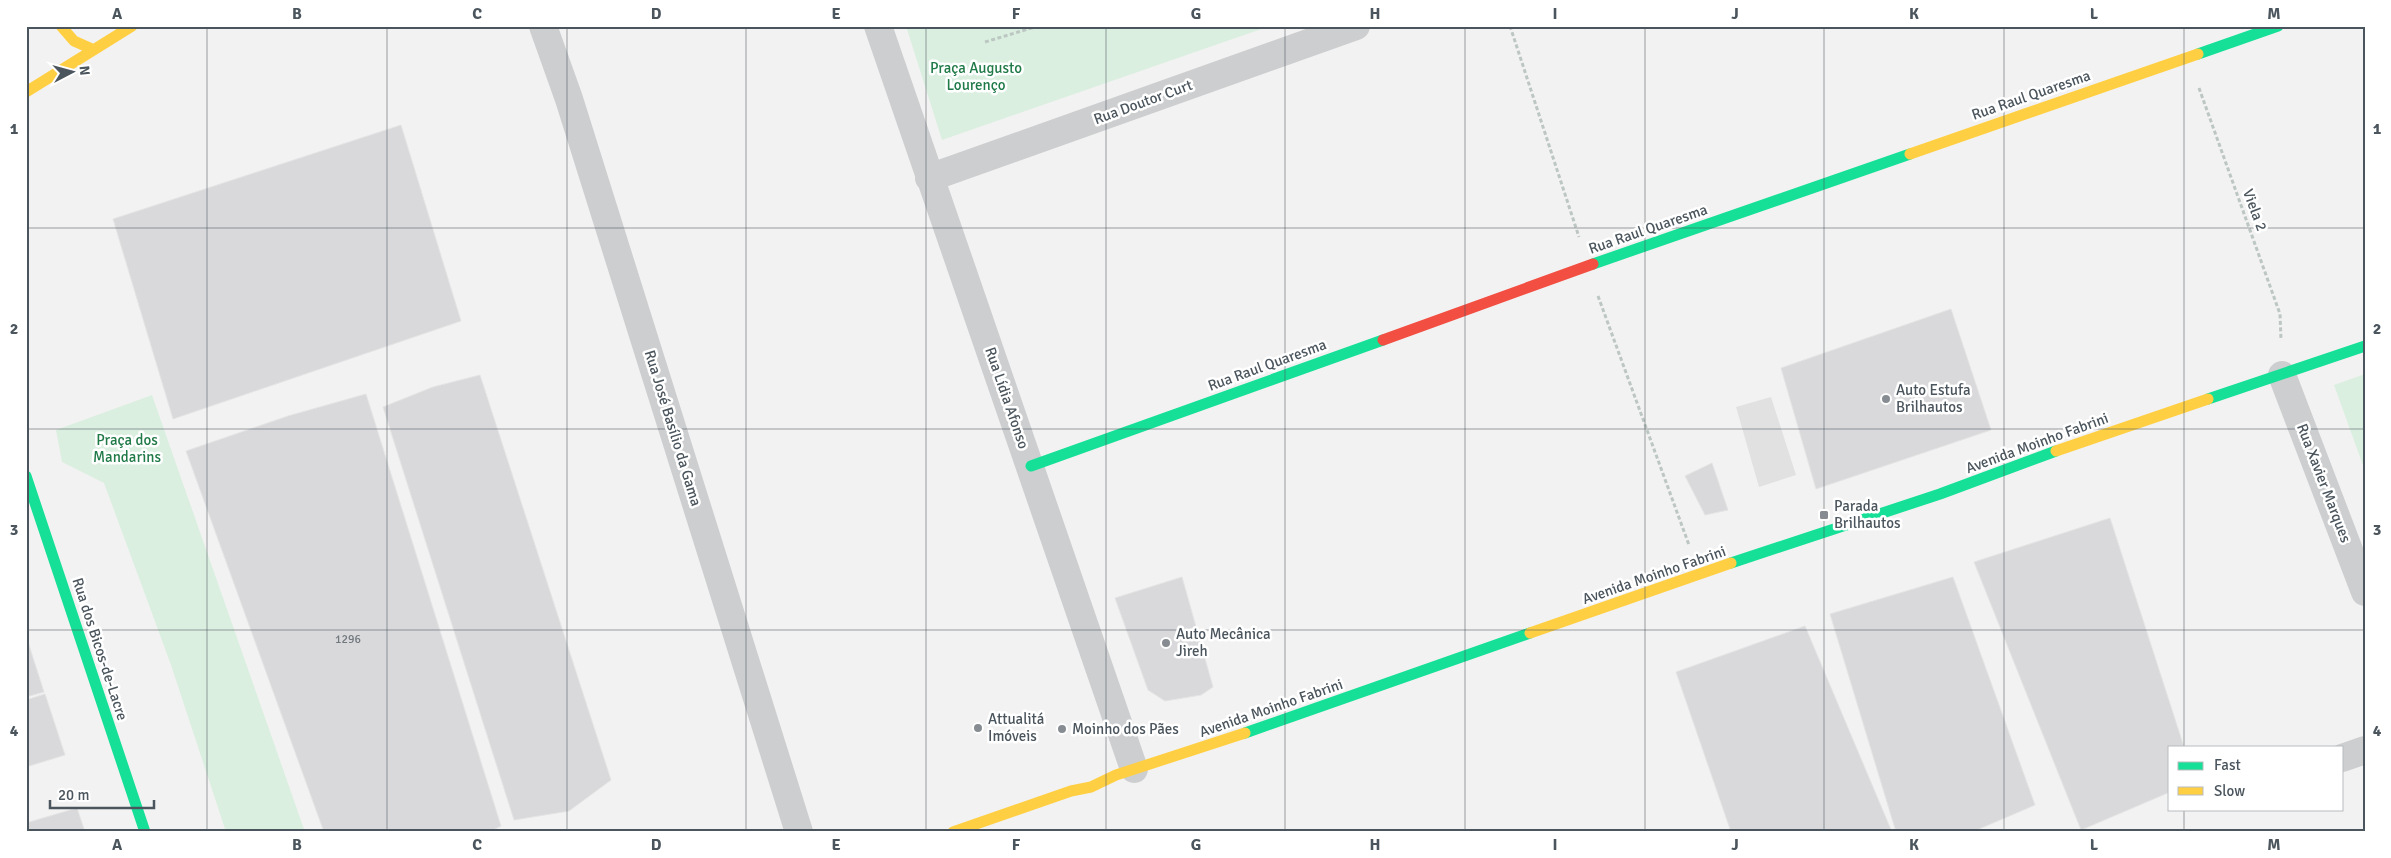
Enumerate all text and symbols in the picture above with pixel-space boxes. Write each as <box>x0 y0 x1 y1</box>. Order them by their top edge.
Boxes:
text: A <box>112 4 123 24</box>
text: B <box>292 4 302 24</box>
text: C <box>472 4 482 24</box>
text: D <box>651 4 662 24</box>
text: E <box>831 4 841 24</box>
text: F <box>1012 4 1021 24</box>
text: G <box>1191 4 1201 24</box>
text: H <box>1370 4 1380 24</box>
text: I <box>1552 4 1558 24</box>
text: J <box>1731 4 1739 24</box>
text: K <box>1909 4 1919 24</box>
text: L <box>2090 4 2099 24</box>
text: M <box>2267 4 2281 24</box>
north arrow <box>48 48 98 98</box>
park label: Praça Augusto Lourenço <box>930 59 1022 94</box>
text: N <box>75 65 93 76</box>
street label: Rua Raul Quaresma <box>1969 66 2093 124</box>
street label: Rua Doutor Curt <box>1091 76 1195 128</box>
text: 1 <box>10 119 19 139</box>
text: 1 <box>2373 119 2382 139</box>
street label: Viela 2 <box>2239 186 2271 234</box>
street label: Rua Raul Quaresma <box>1586 200 1710 258</box>
text: 2 <box>10 319 18 339</box>
text: 2 <box>2373 319 2381 339</box>
street label: Rua Raul Quaresma <box>1205 335 1329 395</box>
street label: Rua Lídia Afonso <box>981 345 1033 451</box>
street label: Rua José Basílio da Gama <box>641 348 705 508</box>
place label: Auto Estufa Brilhautos <box>1896 381 1971 416</box>
marker: Auto Estufa Brilhautos <box>1880 393 1892 405</box>
street label: Avenida Moinho Fabrini <box>1963 409 2111 477</box>
street label: Rua Xavier Marques <box>2293 421 2355 546</box>
park label: Praça dos Mandarins <box>93 431 161 466</box>
place label: Parada Brilhautos <box>1834 497 1901 532</box>
marker: Parada Brilhautos <box>1818 509 1830 521</box>
text: 3 <box>10 520 18 540</box>
text: 3 <box>2373 520 2381 540</box>
street label: Avenida Moinho Fabrini <box>1580 542 1728 608</box>
street label: Rua dos Bicos-de-Lacre <box>68 575 132 723</box>
place label: Auto Mecânica Jireh <box>1176 625 1271 660</box>
house number: 1296 <box>335 632 361 647</box>
marker: Auto Mecânica Jireh <box>1160 637 1172 649</box>
street label: Avenida Moinho Fabrini <box>1197 675 1345 741</box>
place label: Attualitá Imóveis <box>988 710 1044 745</box>
place label: Moinho dos Pães <box>1072 720 1179 738</box>
text: 4 <box>10 721 19 741</box>
text: 4 <box>2373 721 2382 741</box>
marker: Attualitá Imóveis <box>972 722 984 734</box>
marker: Moinho dos Pães <box>1056 723 1068 735</box>
legend <box>2168 746 2344 810</box>
text: Fast <box>2214 756 2241 774</box>
scale bar <box>50 778 154 810</box>
text: Slow <box>2214 782 2245 800</box>
text: 20 m <box>58 786 89 804</box>
text: A <box>112 835 123 855</box>
text: B <box>292 835 302 855</box>
text: C <box>472 835 482 855</box>
text: D <box>651 835 662 855</box>
text: E <box>831 835 841 855</box>
text: F <box>1012 835 1021 855</box>
text: G <box>1191 835 1201 855</box>
text: H <box>1370 835 1380 855</box>
text: I <box>1552 835 1558 855</box>
text: J <box>1731 835 1739 855</box>
text: K <box>1909 835 1919 855</box>
text: L <box>2090 835 2099 855</box>
text: M <box>2267 835 2281 855</box>

